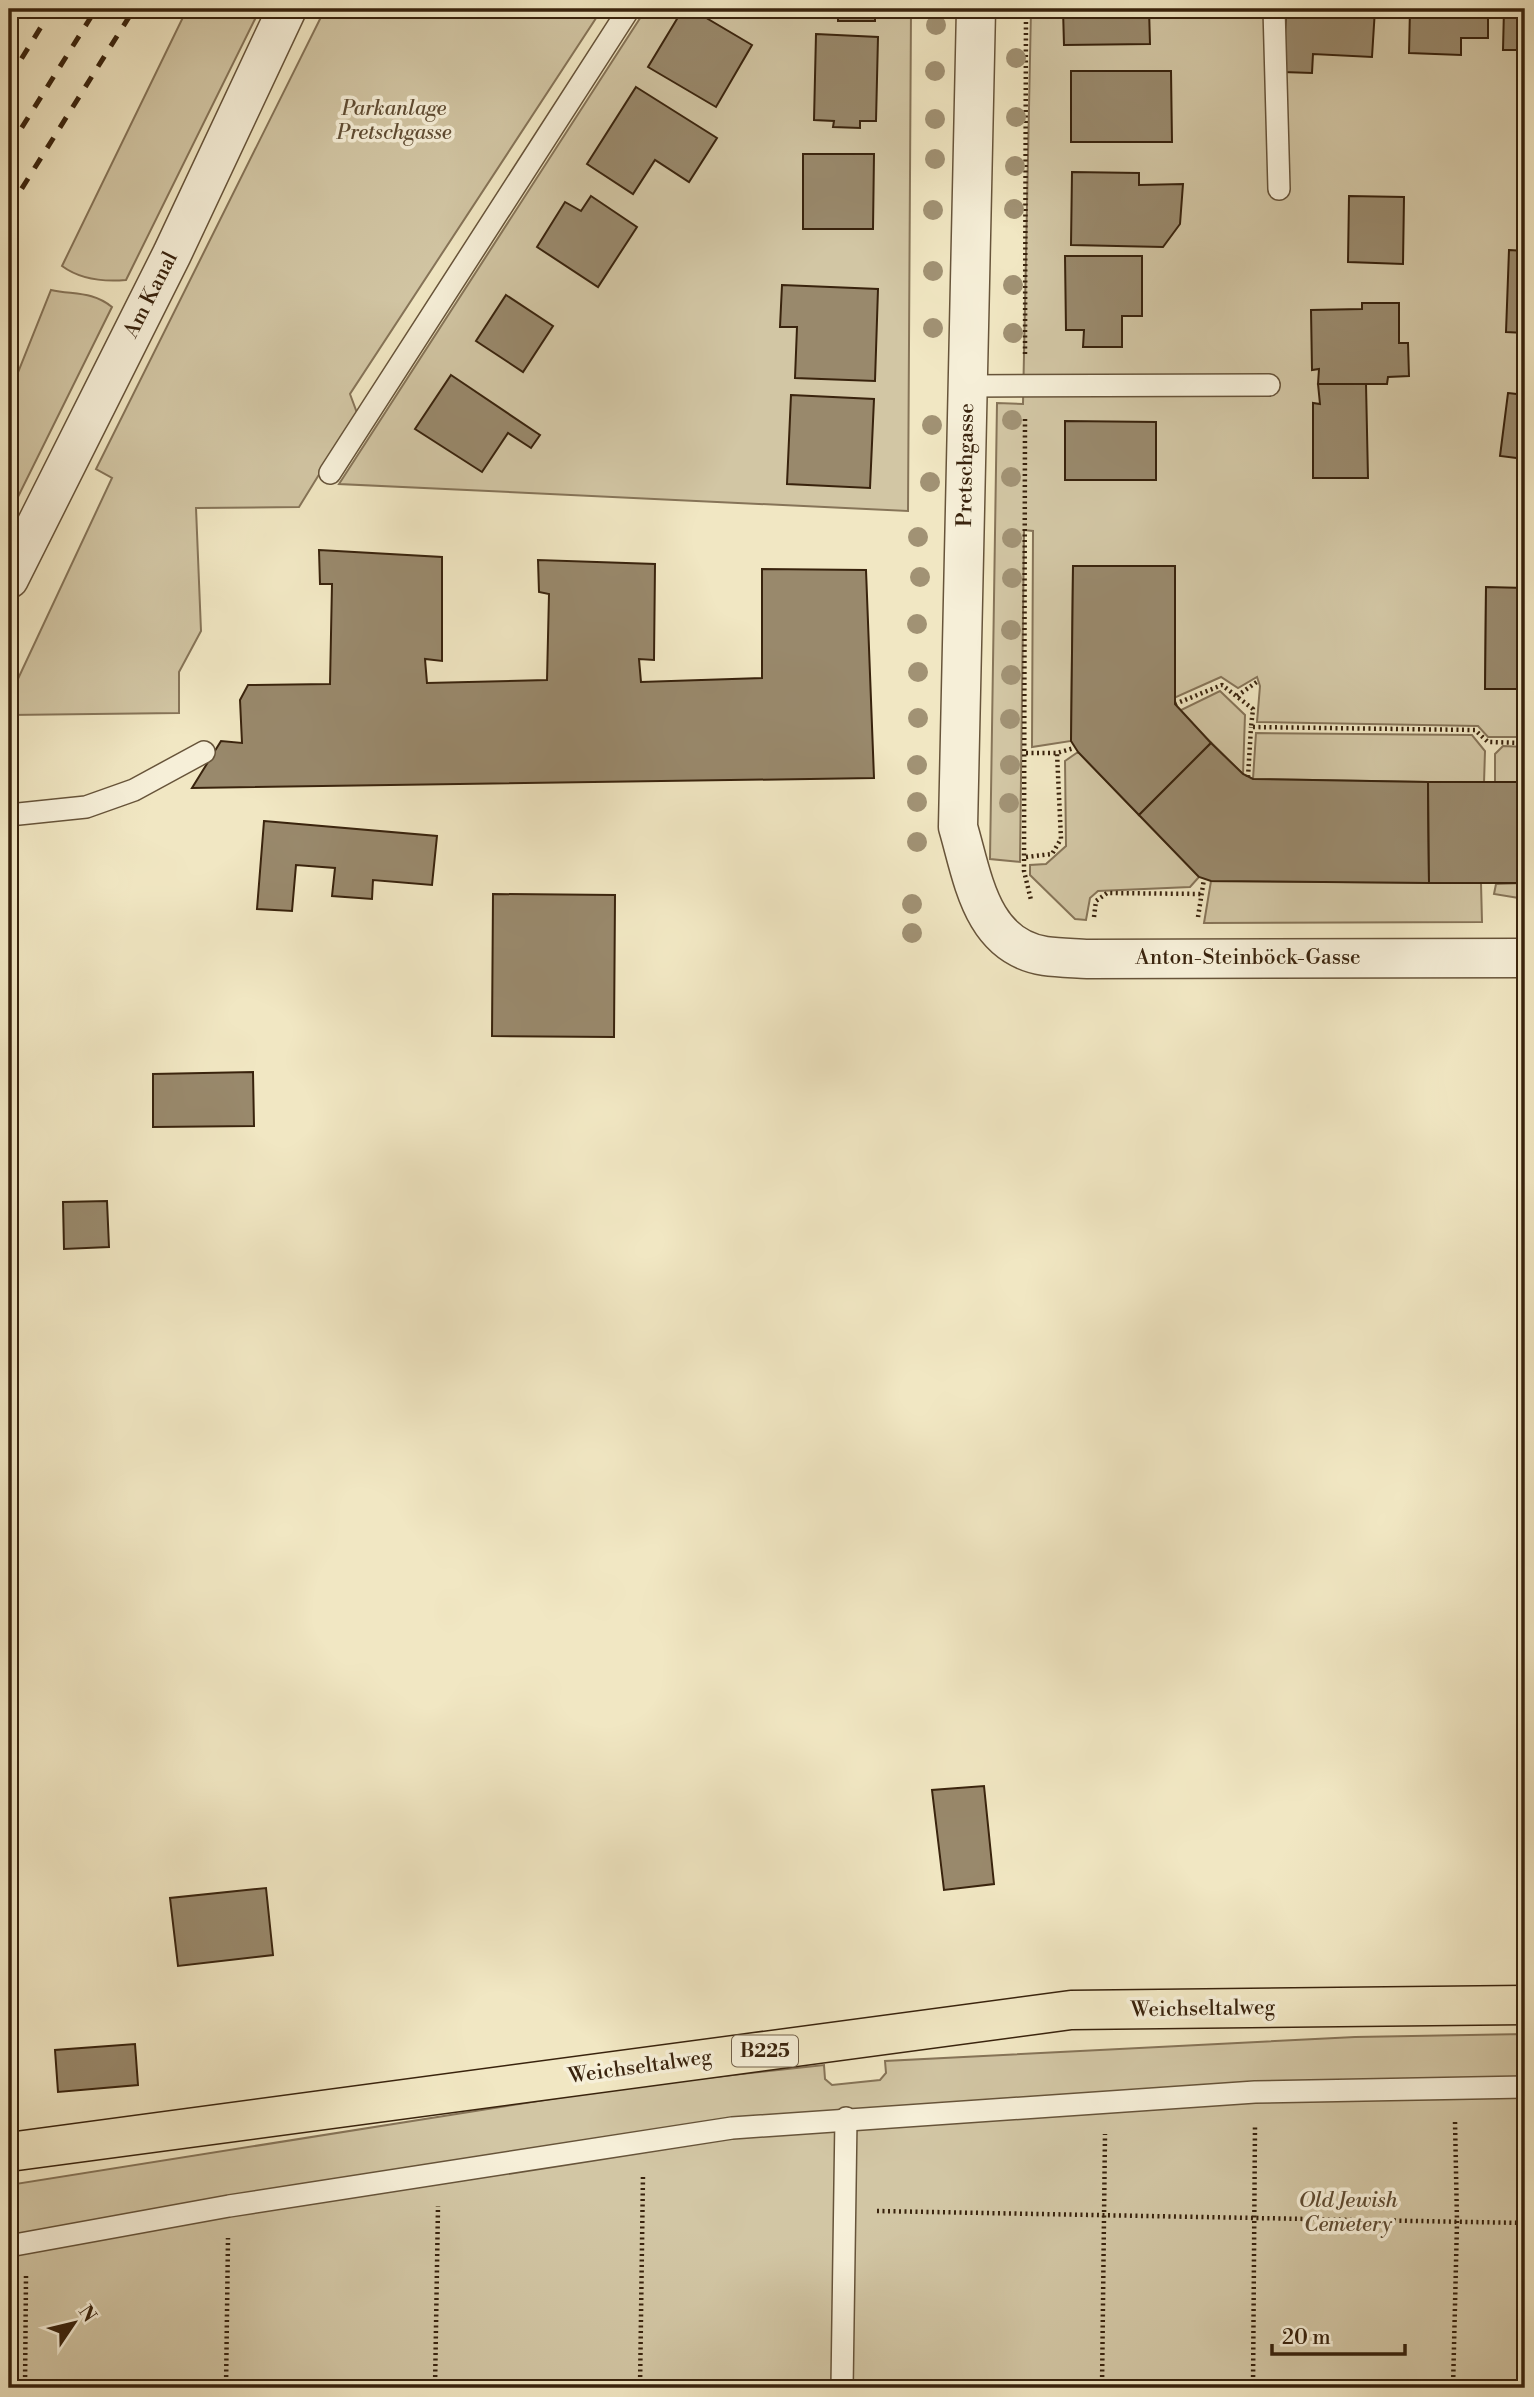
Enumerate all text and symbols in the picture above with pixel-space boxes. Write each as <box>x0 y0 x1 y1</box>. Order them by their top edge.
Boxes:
park label: Parkanlage Pretschgasse <box>335 96 452 146</box>
street label: Am Kanal <box>118 248 184 343</box>
street label: Pretschgasse <box>952 403 980 527</box>
street label: Anton-Steinböck-Gasse <box>1134 945 1361 971</box>
street label: Weichseltalweg <box>1129 1995 1276 2023</box>
road number: B225 <box>732 2036 798 2066</box>
street label: Weichseltalweg <box>566 2044 714 2090</box>
park label: Old Jewish Cemetery <box>1299 2188 1398 2238</box>
north arrow <box>38 2288 108 2358</box>
text: N <box>73 2301 101 2327</box>
scale bar <box>1272 2313 1404 2357</box>
text: 20 m <box>1282 2325 1331 2351</box>

